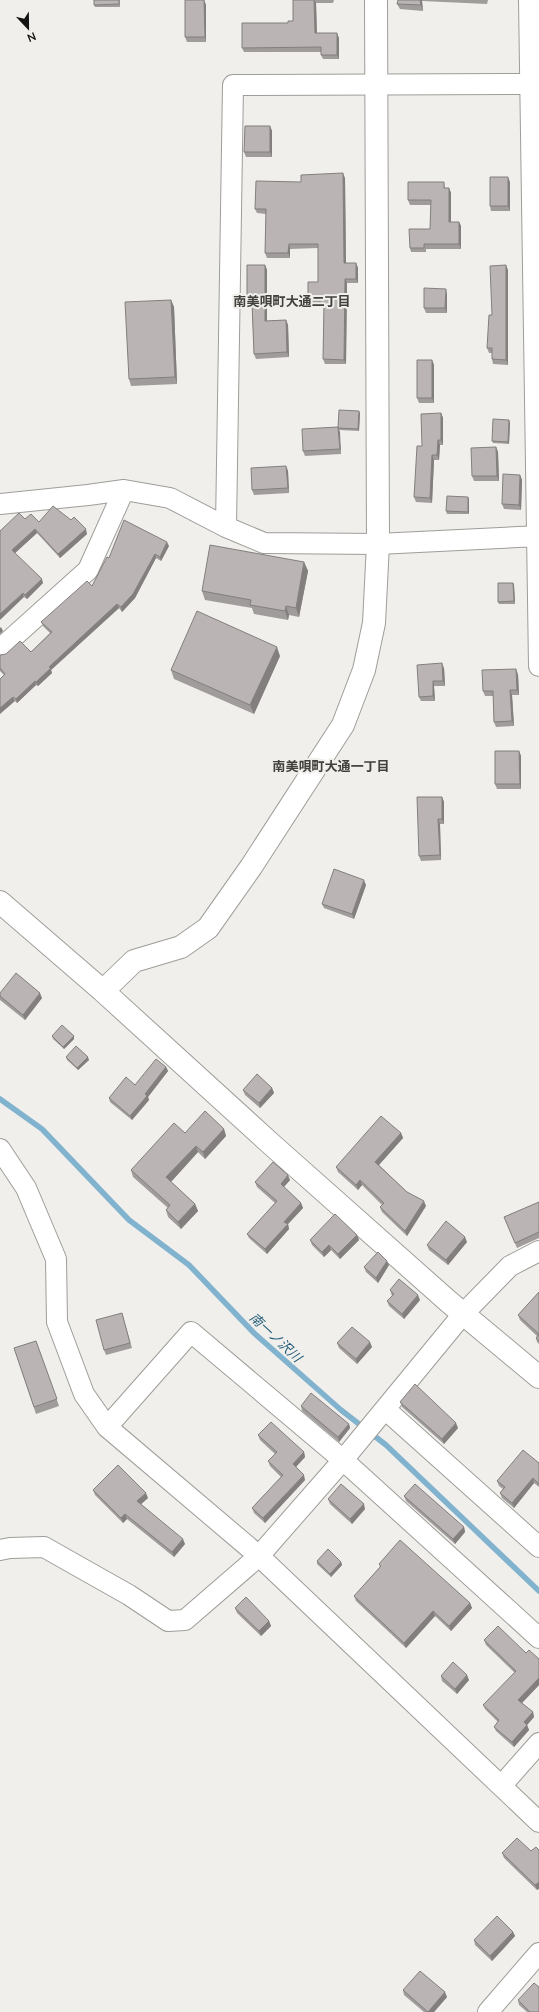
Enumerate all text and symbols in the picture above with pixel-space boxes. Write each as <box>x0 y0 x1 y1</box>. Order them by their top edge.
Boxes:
north arrow <box>8 8 48 48</box>
text: N <box>25 29 38 45</box>
district label: 南美唄町大通二丁目 <box>233 293 351 309</box>
district label: 南美唄町大通一丁目 <box>272 758 390 774</box>
water label: 南一ノ沢川 <box>247 1309 307 1366</box>

